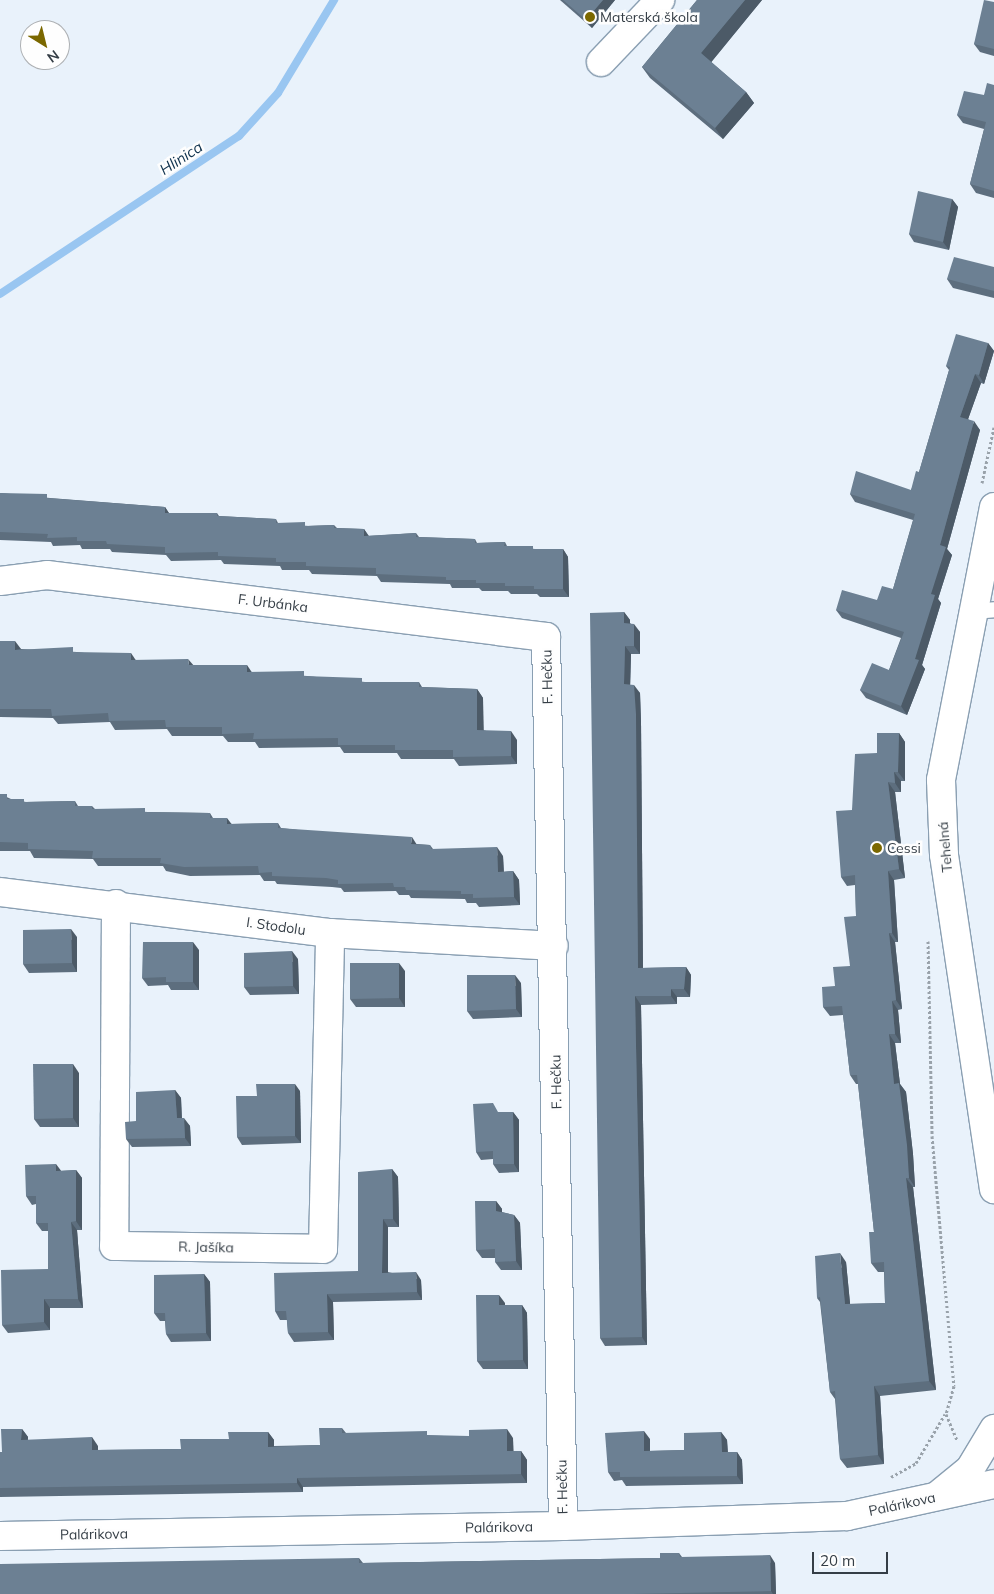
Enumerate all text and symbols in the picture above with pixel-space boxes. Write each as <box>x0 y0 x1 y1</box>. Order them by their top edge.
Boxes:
place label: Materská škola <box>600 9 698 25</box>
marker: Materská škola <box>584 11 596 23</box>
north arrow <box>20 20 70 70</box>
text: N <box>44 46 63 67</box>
water label: Hlinica <box>156 138 206 178</box>
street label: F. Urbánka <box>237 590 309 616</box>
street label: F. Hečku <box>538 649 556 705</box>
street label: Tehelná <box>934 821 956 873</box>
place label: Cessi <box>887 840 921 856</box>
marker: Cessi <box>871 842 883 854</box>
street label: I. Stodolu <box>245 914 307 938</box>
street label: F. Hečku <box>547 1054 565 1110</box>
street label: R. Jašíka <box>178 1238 234 1256</box>
street label: F. Hečku <box>553 1459 571 1515</box>
street label: Palárikova <box>867 1489 937 1519</box>
street label: Palárikova <box>465 1518 533 1536</box>
street label: Palárikova <box>60 1525 128 1543</box>
scale bar <box>814 1542 890 1574</box>
text: 20 m <box>820 1551 855 1570</box>

